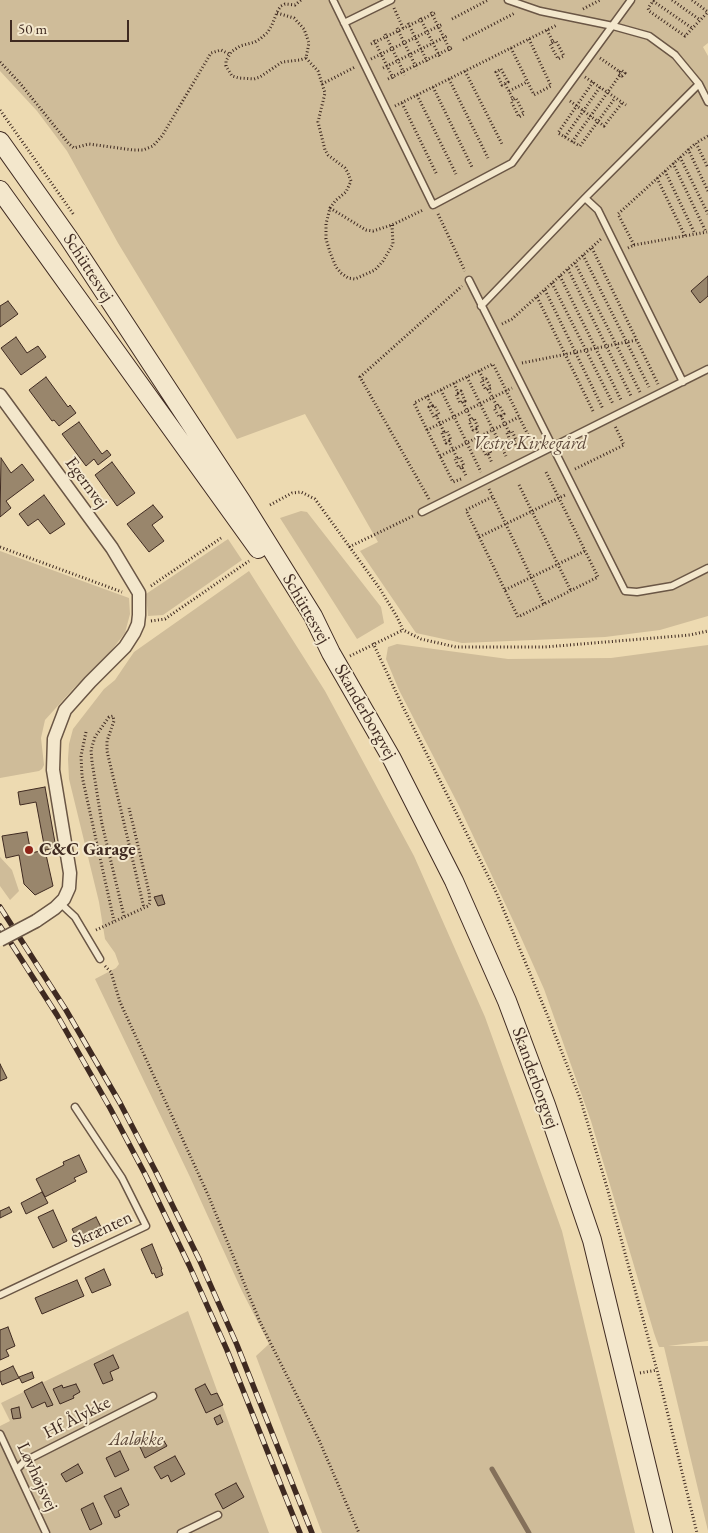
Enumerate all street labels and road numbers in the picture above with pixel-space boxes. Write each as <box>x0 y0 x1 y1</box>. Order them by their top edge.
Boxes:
street label: Schüttesvej <box>58 230 118 306</box>
street label: Egernvej <box>60 453 112 513</box>
street label: Schüttesvej <box>277 570 335 648</box>
street label: Skanderborgvej <box>329 661 401 763</box>
street label: Skanderborgvej <box>507 1024 563 1132</box>
street label: Skrænten <box>68 1207 136 1253</box>
street label: Hf Ålykke <box>40 1392 114 1444</box>
street label: Løvhøjsvej <box>12 1439 62 1515</box>

